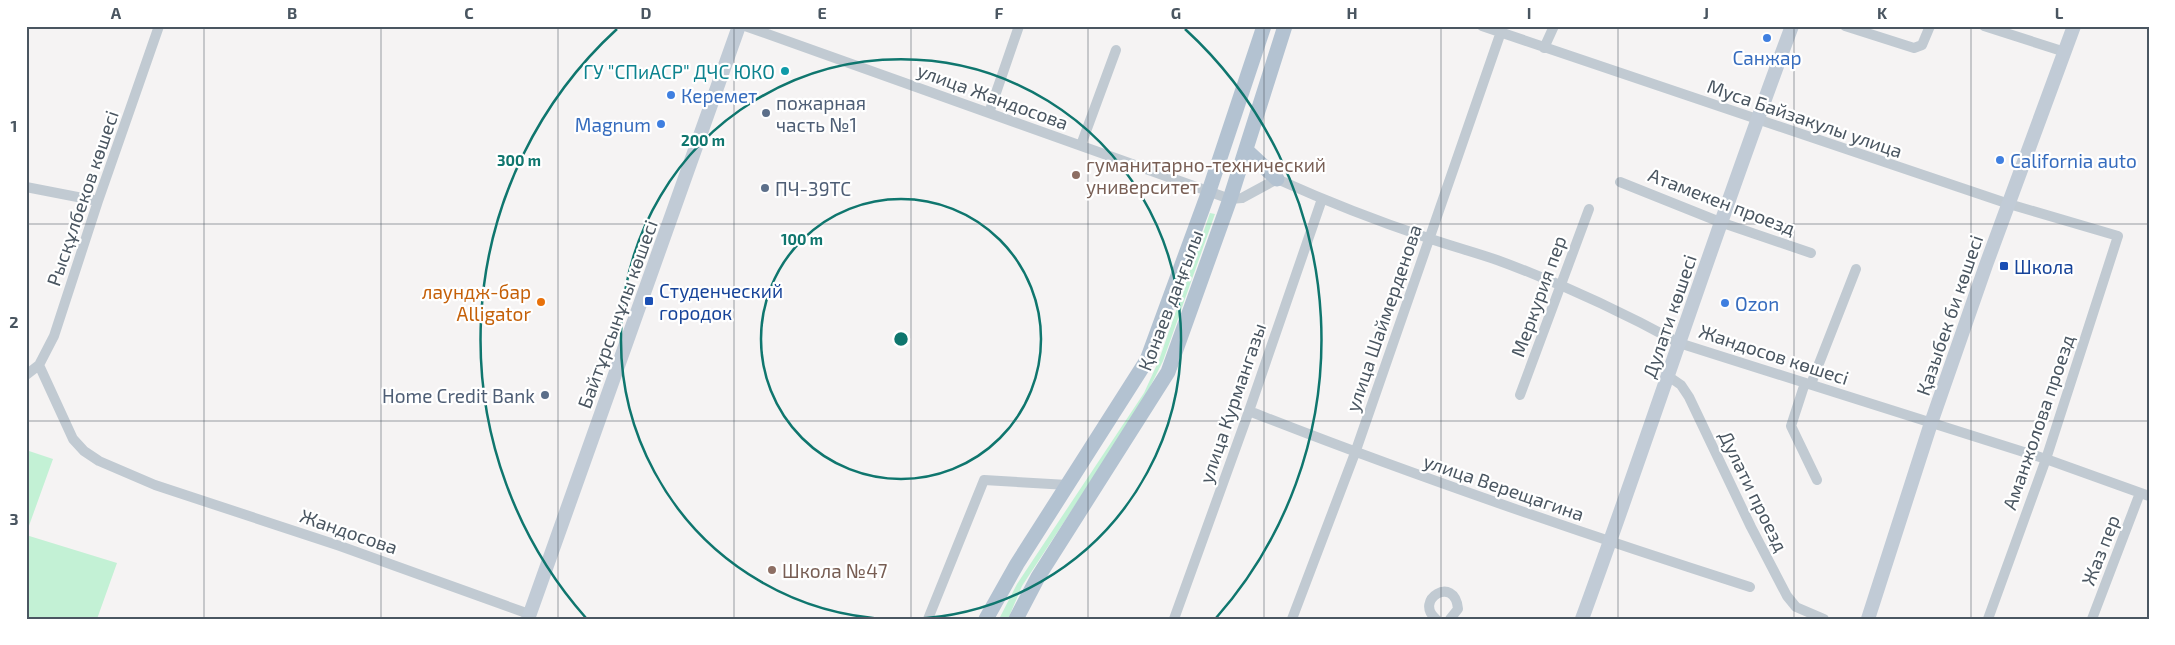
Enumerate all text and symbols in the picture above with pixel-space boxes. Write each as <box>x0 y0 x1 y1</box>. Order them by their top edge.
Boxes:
text: A <box>111 3 122 22</box>
text: B <box>287 3 297 22</box>
text: C <box>464 3 474 22</box>
text: D <box>641 3 652 22</box>
text: E <box>817 3 827 22</box>
text: F <box>995 3 1004 22</box>
text: G <box>1171 3 1181 22</box>
text: H <box>1346 3 1358 22</box>
text: I <box>1527 3 1531 22</box>
text: J <box>1703 3 1709 22</box>
text: K <box>1877 3 1888 22</box>
text: L <box>2055 3 2064 22</box>
marker: Санжар <box>1761 32 1773 44</box>
place label: Санжар <box>1733 46 1801 69</box>
street label: улица Жандосова <box>914 58 1072 135</box>
place label: ГУ "СПиАСР" ДЧС ЮКО <box>583 60 775 83</box>
marker: ГУ "СПиАСР" ДЧС ЮКО <box>779 65 791 77</box>
street label: Муса Байзакулы улица <box>1704 74 1906 163</box>
place label: Керемет <box>681 84 757 107</box>
marker: Керемет <box>665 89 677 101</box>
place label: пожарная часть №1 <box>776 91 866 136</box>
street label: Рысқұлбеков көшесі <box>41 107 123 289</box>
marker: пожарная часть №1 <box>760 107 772 119</box>
place label: Magnum <box>575 113 651 136</box>
text: 1 <box>11 116 17 135</box>
marker: Magnum <box>655 118 667 130</box>
text: 200 m <box>681 131 725 149</box>
place label: California auto <box>2010 149 2137 172</box>
text: 300 m <box>497 151 541 169</box>
place label: гуманитарно-технический университет <box>1086 153 1326 199</box>
marker: California auto <box>1994 154 2006 166</box>
street label: Атамекен проезд <box>1645 162 1799 240</box>
marker: гуманитарно-технический университет <box>1070 169 1082 181</box>
place label: ПЧ-39ТС <box>775 177 851 200</box>
marker: ПЧ-39ТС <box>759 182 771 194</box>
street label: Байтұрсынұлы көшесі <box>572 217 662 411</box>
street label: улица Шаймерденова <box>1340 221 1427 415</box>
street label: Қонаев даңғылы <box>1133 226 1207 374</box>
text: 100 m <box>781 230 823 248</box>
street label: Меркурия пер <box>1505 232 1572 360</box>
street label: Қазыбек би көшесі <box>1911 232 1987 398</box>
street label: Дулати көшесі <box>1637 251 1702 381</box>
place label: Школа <box>2014 255 2074 278</box>
marker: Школа <box>1998 260 2010 272</box>
place label: Студенческий городок <box>659 279 783 324</box>
place label: лаундж-бар Alligator <box>422 280 531 325</box>
place label: Ozon <box>1735 292 1779 315</box>
marker: Студенческий городок <box>643 295 655 307</box>
marker: лаундж-бар Alligator <box>535 296 547 308</box>
marker: Ozon <box>1719 297 1731 309</box>
text: 2 <box>9 312 19 331</box>
street label: Жандосов көшесі <box>1696 319 1852 389</box>
street label: улица Курмангазы <box>1194 320 1271 486</box>
centre of rings <box>892 330 910 348</box>
street label: Аманжолова проезд <box>1997 331 2079 513</box>
place label: Home Credit Bank <box>382 384 535 407</box>
marker: Home Credit Bank <box>539 389 551 401</box>
street label: Дулати проезд <box>1714 427 1793 556</box>
street label: улица Верещагина <box>1420 449 1587 526</box>
street label: Жандосова <box>297 504 401 558</box>
text: 3 <box>9 509 19 528</box>
street label: Жаз пер <box>2076 511 2124 589</box>
place label: Школа №47 <box>782 559 888 582</box>
marker: Школа №47 <box>766 564 778 576</box>

